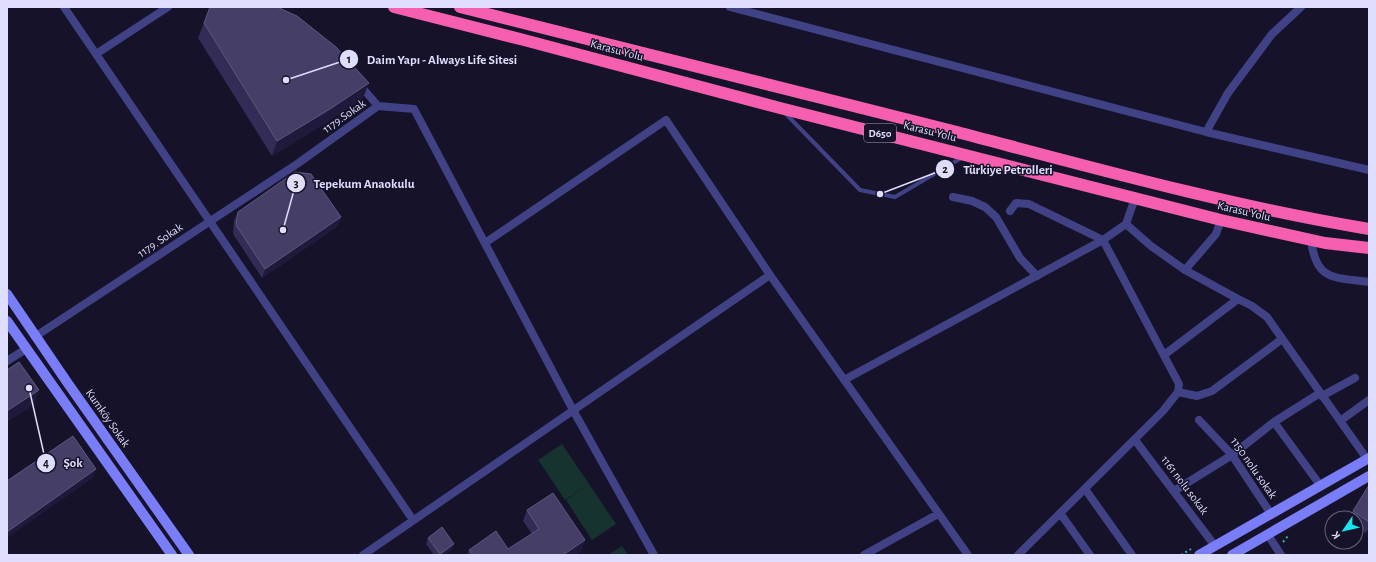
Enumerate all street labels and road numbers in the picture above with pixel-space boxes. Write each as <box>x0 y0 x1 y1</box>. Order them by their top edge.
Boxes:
street label: Karasu Yolu <box>589 37 645 63</box>
street label: 1179.Sokak <box>320 97 368 135</box>
street label: Karasu Yolu <box>902 119 958 143</box>
road number: D650 <box>864 124 896 142</box>
street label: Karasu Yolu <box>1216 199 1272 223</box>
street label: 1179. Sokak <box>135 220 185 259</box>
street label: Kumköy Sokak <box>83 387 133 450</box>
street label: 1150 nolu sokak <box>1229 435 1280 501</box>
street label: 1161 nolu sokak <box>1159 454 1211 517</box>

